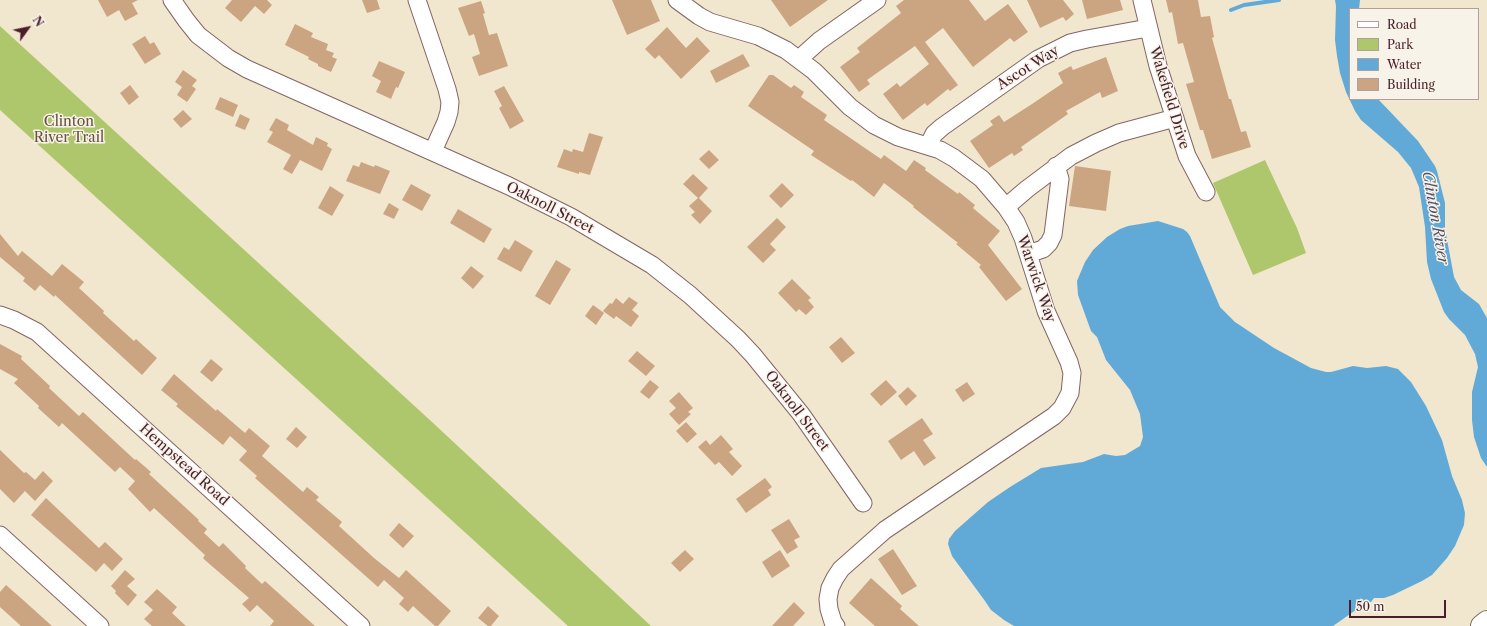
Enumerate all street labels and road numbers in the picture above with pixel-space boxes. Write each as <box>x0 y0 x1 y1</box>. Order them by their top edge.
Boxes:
street label: Ascot Way <box>994 42 1062 94</box>
street label: Wakefield Drive <box>1145 45 1193 151</box>
street label: Oaknoll Street <box>503 179 597 237</box>
street label: Warwick Way <box>1013 233 1059 325</box>
street label: Oaknoll Street <box>761 368 833 454</box>
street label: Hempstead Road <box>136 421 232 509</box>

